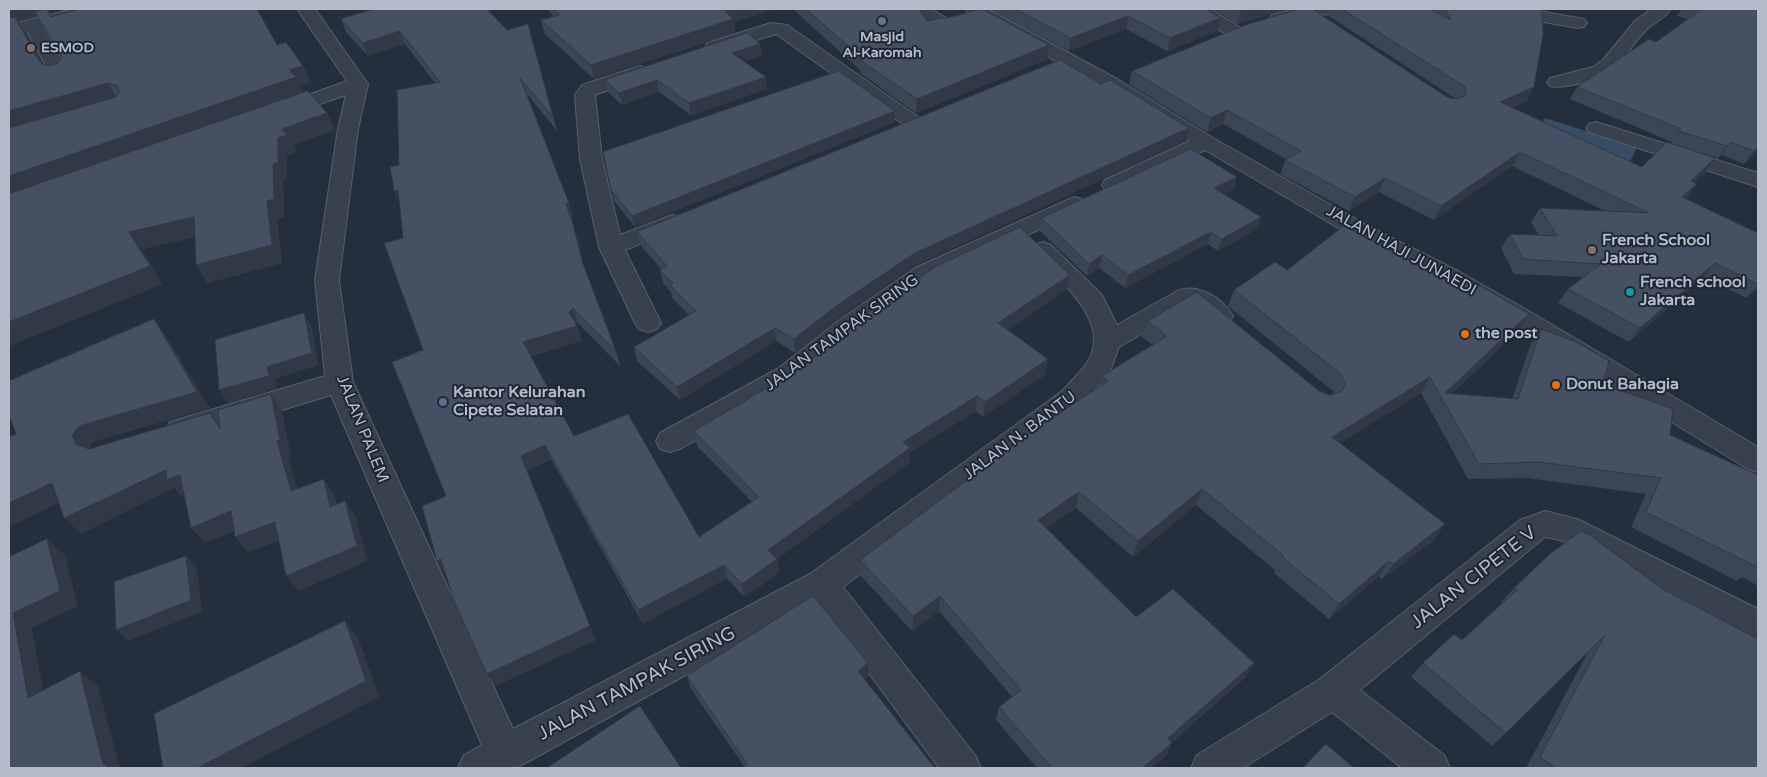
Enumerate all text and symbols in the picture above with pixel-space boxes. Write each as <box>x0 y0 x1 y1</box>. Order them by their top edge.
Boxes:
marker: Masjid Al-Karomah <box>876 15 888 27</box>
place label: Masjid Al-Karomah <box>843 29 921 62</box>
place label: ESMOD <box>41 40 94 56</box>
marker: ESMOD <box>25 42 37 54</box>
street label: JALAN HAJI JUNAEDI <box>1323 202 1479 300</box>
place label: French School Jakarta <box>1602 231 1710 269</box>
marker: French School Jakarta <box>1586 244 1598 256</box>
street label: JALAN TAMPAK SIRING <box>761 271 923 395</box>
place label: French school Jakarta <box>1640 273 1746 311</box>
marker: French school Jakarta <box>1624 286 1636 298</box>
place label: the post <box>1475 324 1538 344</box>
marker: the post <box>1459 328 1471 340</box>
street label: JALAN PALEM <box>332 373 392 485</box>
place label: Donut Bahagia <box>1566 375 1679 395</box>
marker: Donut Bahagia <box>1550 379 1562 391</box>
place label: Kantor Kelurahan Cipete Selatan <box>453 383 585 421</box>
street label: JALAN N. BANTU <box>960 387 1080 485</box>
marker: Kantor Kelurahan Cipete Selatan <box>437 396 449 408</box>
street label: JALAN CIPETE V <box>1407 522 1541 634</box>
street label: JALAN TAMPAK SIRING <box>534 622 740 746</box>

